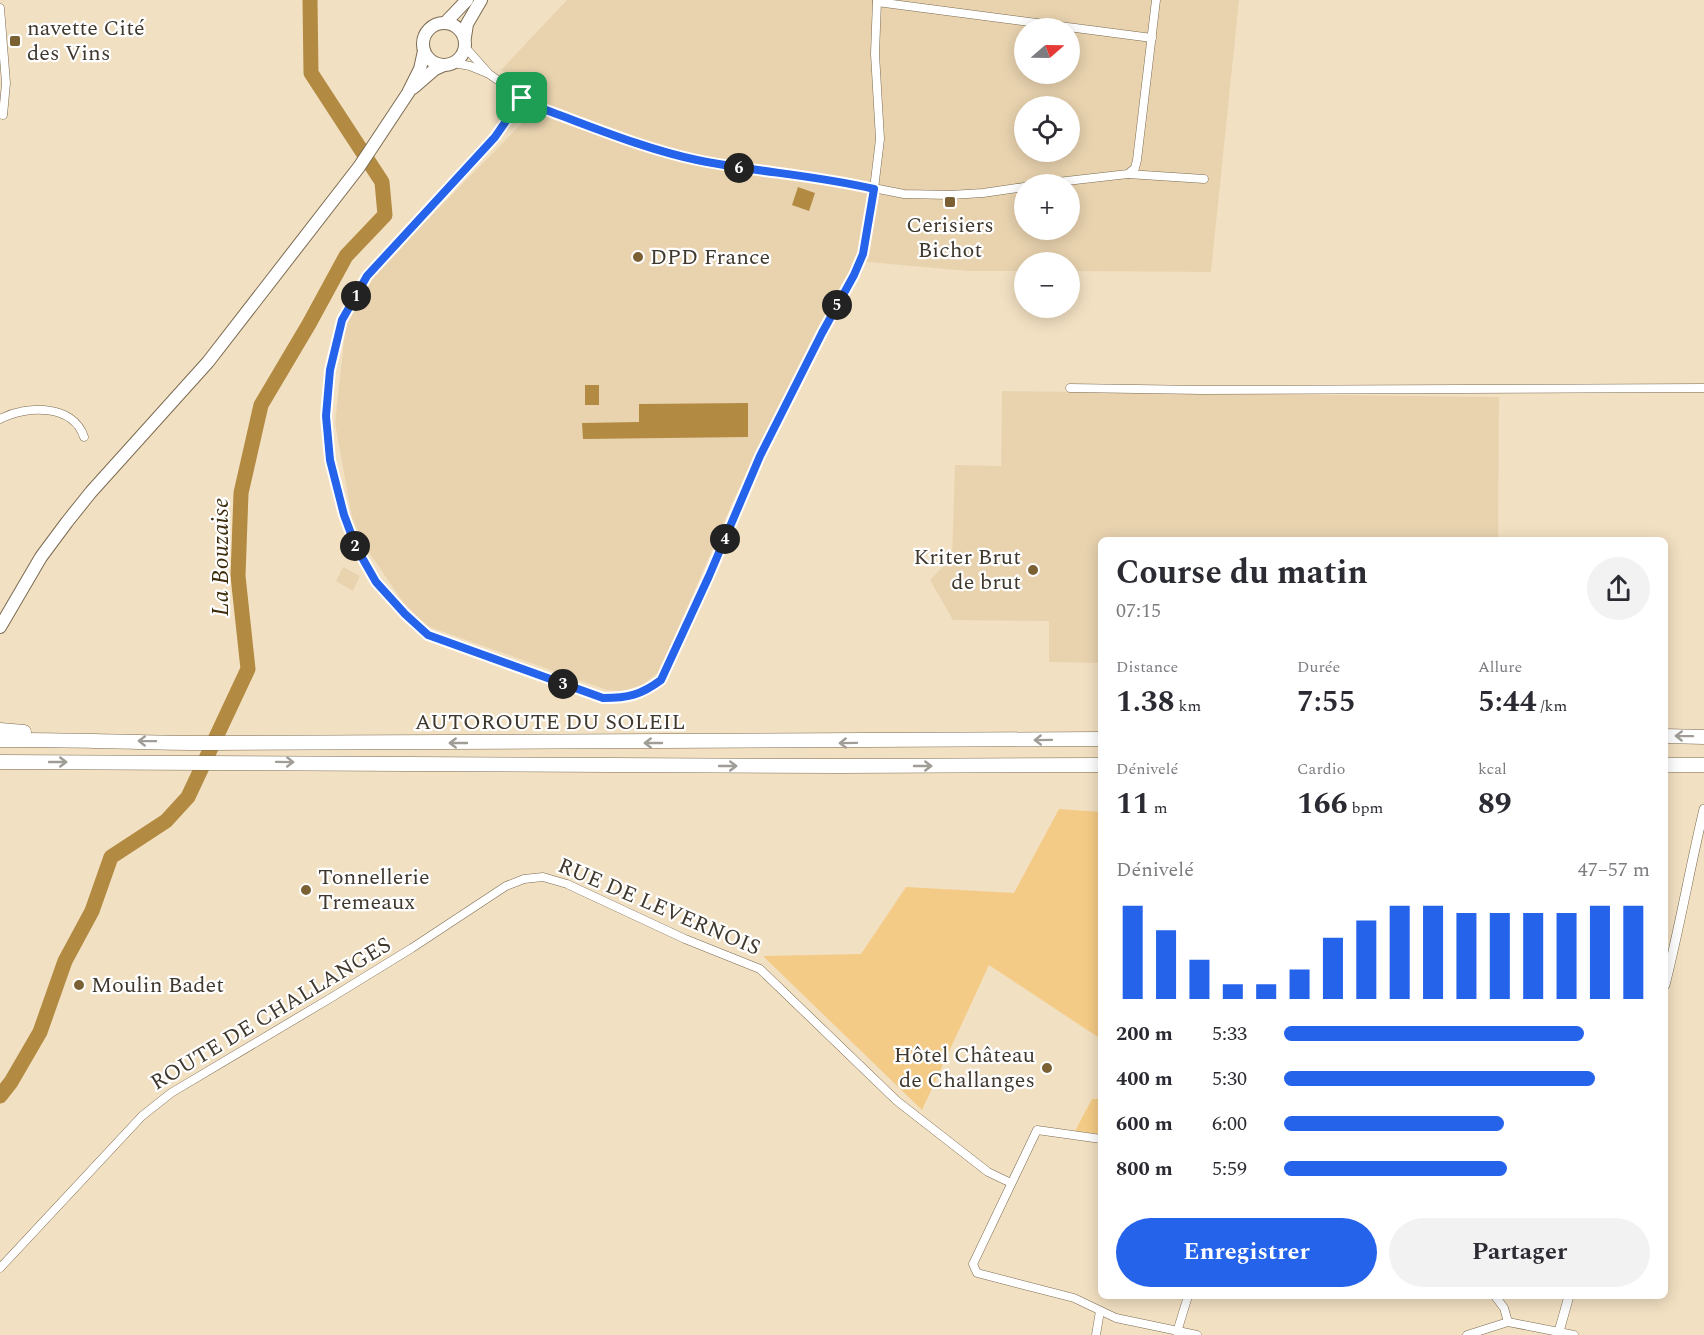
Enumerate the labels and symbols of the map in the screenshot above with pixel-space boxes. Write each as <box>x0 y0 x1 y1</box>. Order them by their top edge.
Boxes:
place label: navette Cité des Vins <box>27 12 145 70</box>
north arrow <box>1014 18 1080 84</box>
marker: navette Cité des Vins <box>8 34 22 48</box>
pin <box>496 72 547 123</box>
pin: 6 <box>724 153 754 183</box>
marker: Cerisiers Bichot <box>943 195 957 209</box>
place label: Cerisiers Bichot <box>906 209 994 267</box>
place label: DPD France <box>650 241 770 274</box>
marker: DPD France <box>631 250 645 264</box>
pin: 1 <box>341 281 371 311</box>
pin: 5 <box>822 290 852 320</box>
water label: La Bouzaise <box>203 498 239 616</box>
pin: 4 <box>710 524 740 554</box>
pin: 2 <box>340 531 370 561</box>
place label: Kriter Brut de brut <box>914 541 1021 599</box>
marker: Kriter Brut de brut <box>1026 563 1040 577</box>
pin: 3 <box>548 669 578 699</box>
street label: AUTOROUTE DU SOLEIL <box>415 706 685 739</box>
one-way arrow <box>1675 731 1695 742</box>
one-way arrow <box>1033 734 1053 746</box>
one-way arrow <box>137 736 157 747</box>
one-way arrow <box>448 737 468 749</box>
one-way arrow <box>643 737 663 749</box>
one-way arrow <box>838 737 858 748</box>
one-way arrow <box>48 756 68 768</box>
one-way arrow <box>275 757 295 768</box>
one-way arrow <box>718 760 738 772</box>
one-way arrow <box>913 760 933 772</box>
street label: RUE DE LEVERNOIS <box>553 849 765 965</box>
place label: Tonnellerie Tremeaux <box>318 861 430 919</box>
marker: Tonnellerie Tremeaux <box>299 883 313 897</box>
street label: ROUTE DE CHALLANGES <box>144 929 398 1099</box>
place label: Moulin Badet <box>91 969 224 1002</box>
marker: Moulin Badet <box>72 978 86 992</box>
place label: Hôtel Château de Challanges <box>894 1039 1035 1097</box>
marker: Hôtel Château de Challanges <box>1040 1061 1054 1075</box>

